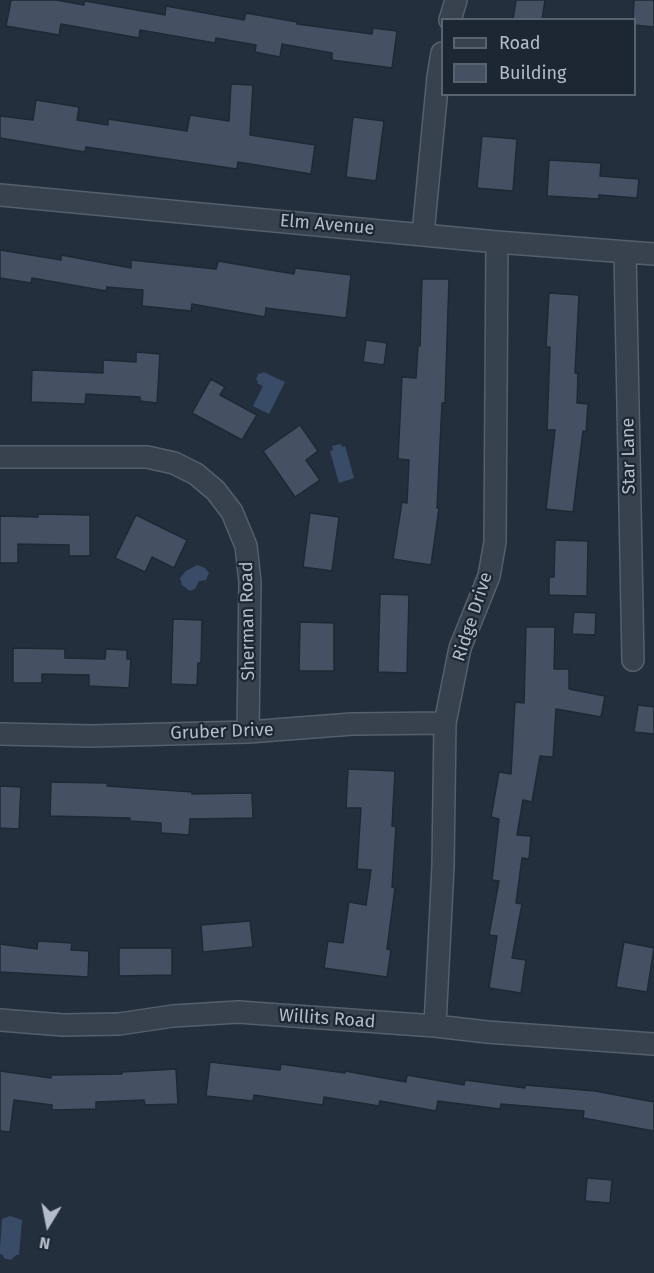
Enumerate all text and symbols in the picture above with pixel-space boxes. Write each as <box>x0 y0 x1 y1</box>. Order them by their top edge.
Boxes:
legend <box>441 18 636 96</box>
text: Road <box>499 32 541 54</box>
text: Building <box>499 62 566 84</box>
street label: Elm Avenue <box>279 210 375 240</box>
street label: Star Lane <box>618 418 640 494</box>
street label: Sherman Road <box>236 561 260 681</box>
street label: Ridge Drive <box>448 570 498 664</box>
street label: Gruber Drive <box>170 719 274 745</box>
street label: Willits Road <box>278 1005 376 1033</box>
north arrow <box>18 1195 78 1255</box>
text: N <box>38 1233 52 1253</box>

